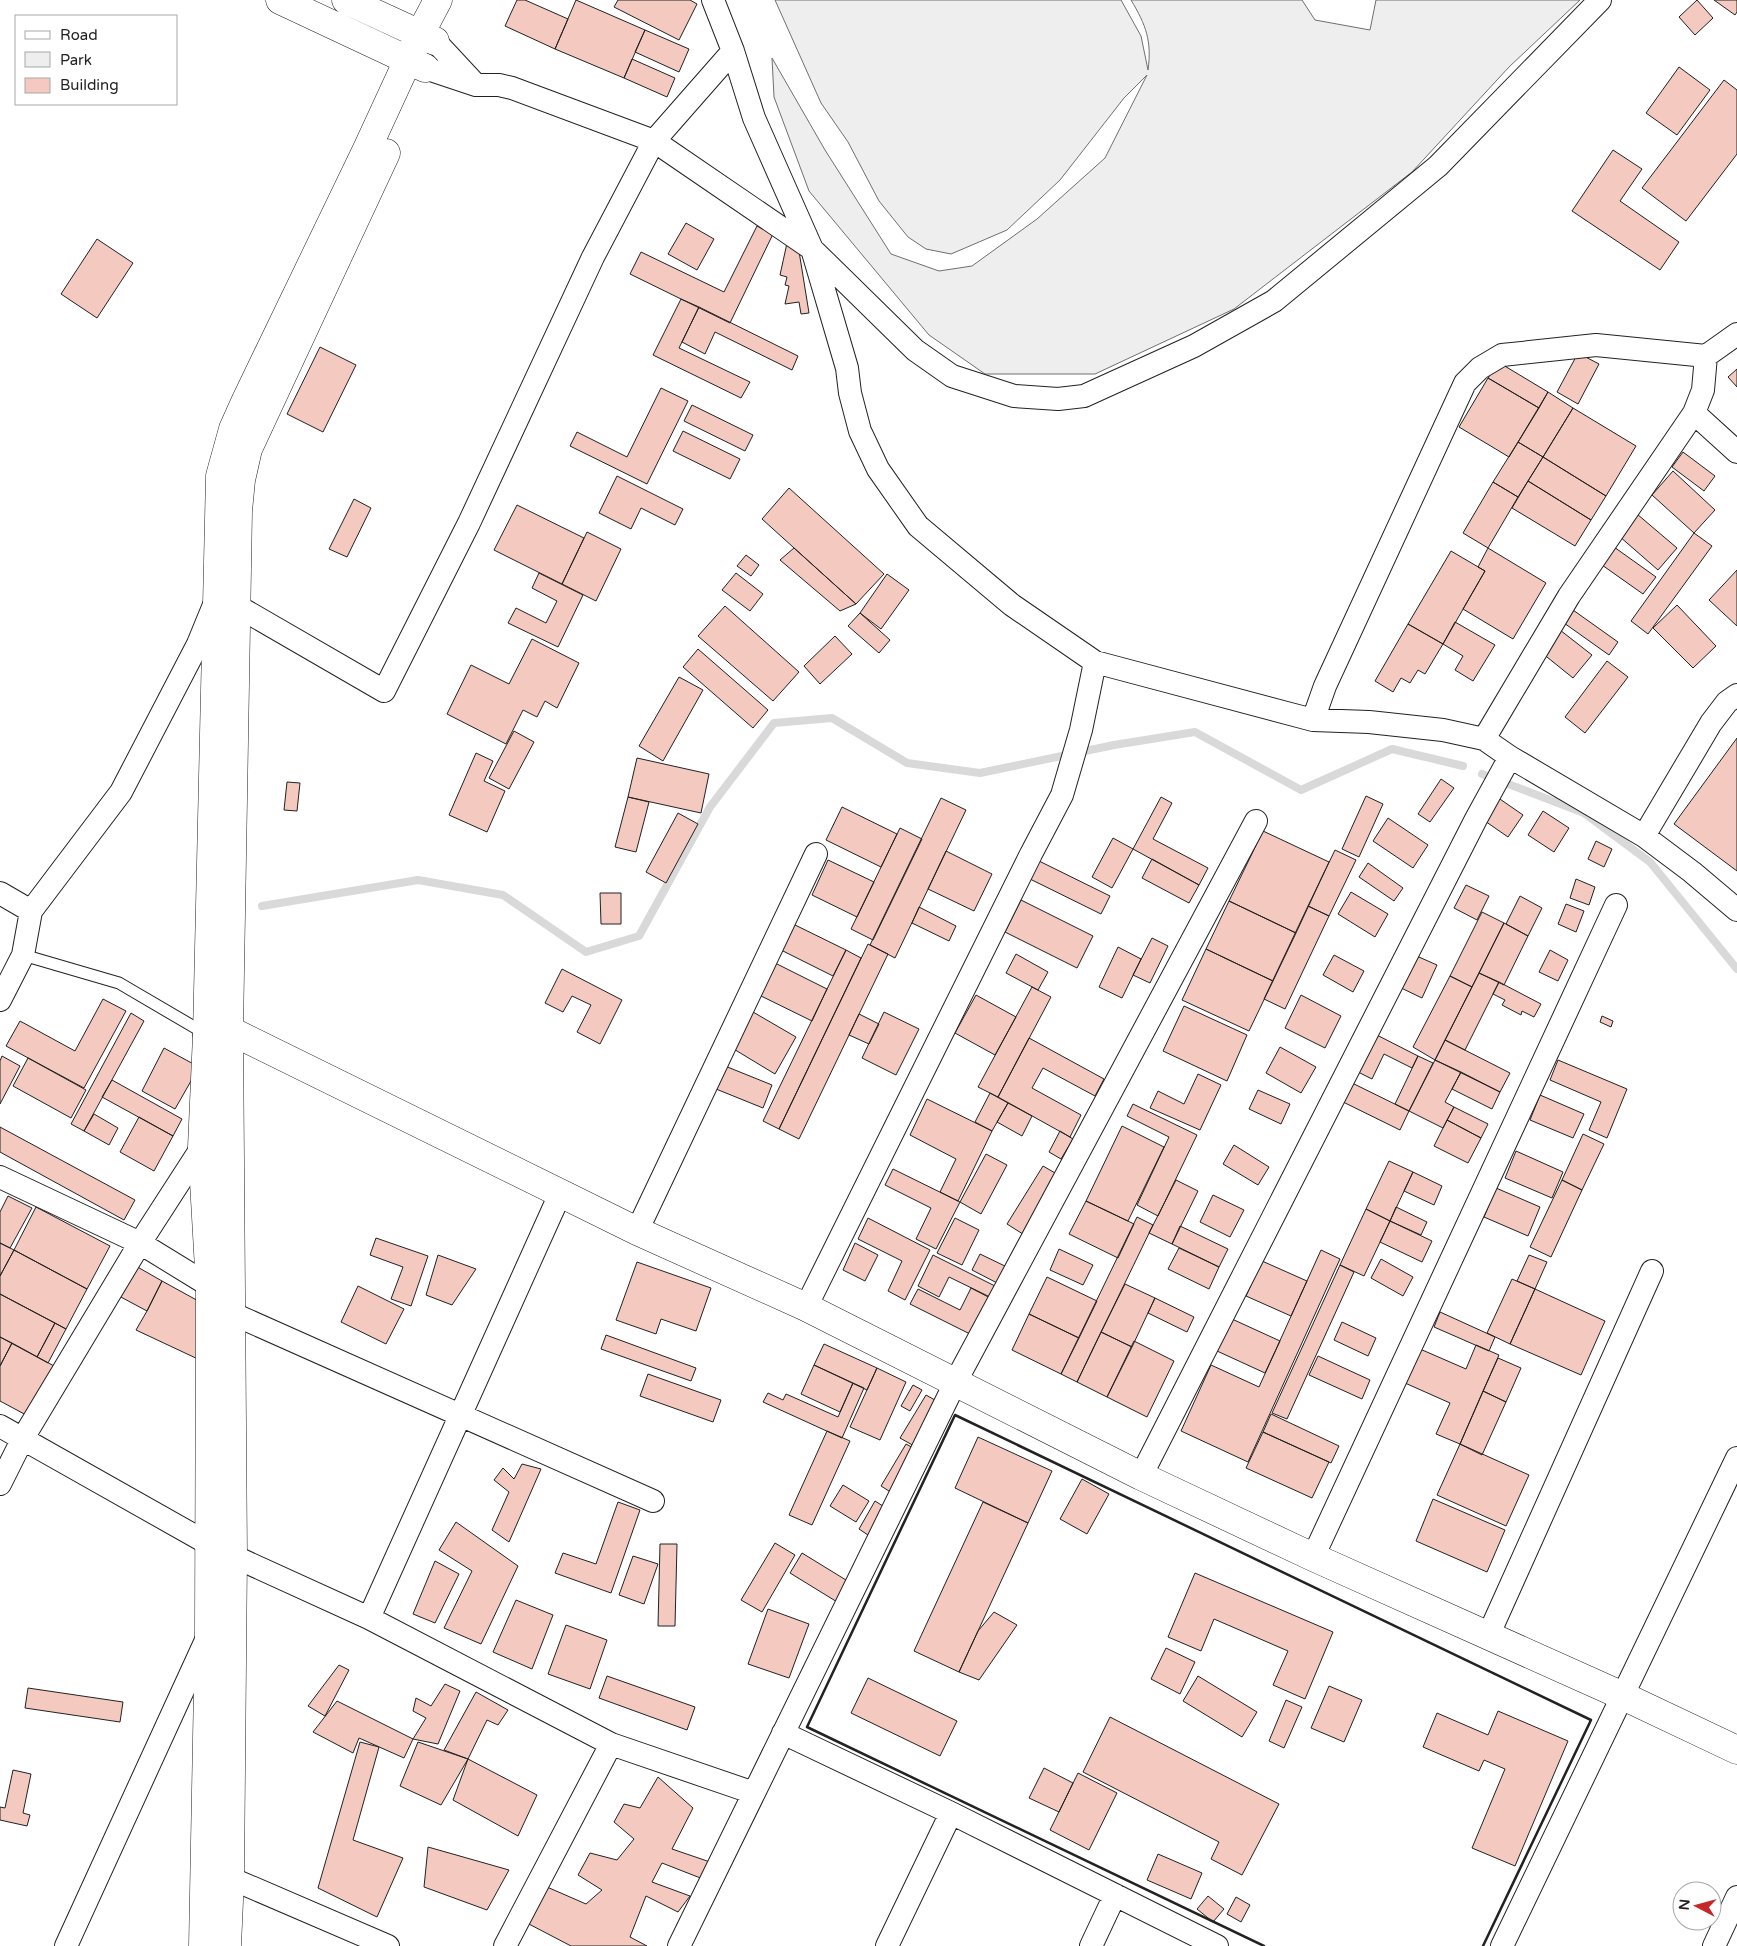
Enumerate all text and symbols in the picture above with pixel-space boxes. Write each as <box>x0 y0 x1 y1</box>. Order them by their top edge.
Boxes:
legend <box>15 15 178 105</box>
text: Road <box>60 26 98 44</box>
text: Park <box>60 51 92 69</box>
text: Building <box>60 76 119 94</box>
north arrow <box>1672 1881 1722 1931</box>
text: N <box>1676 1898 1694 1911</box>

